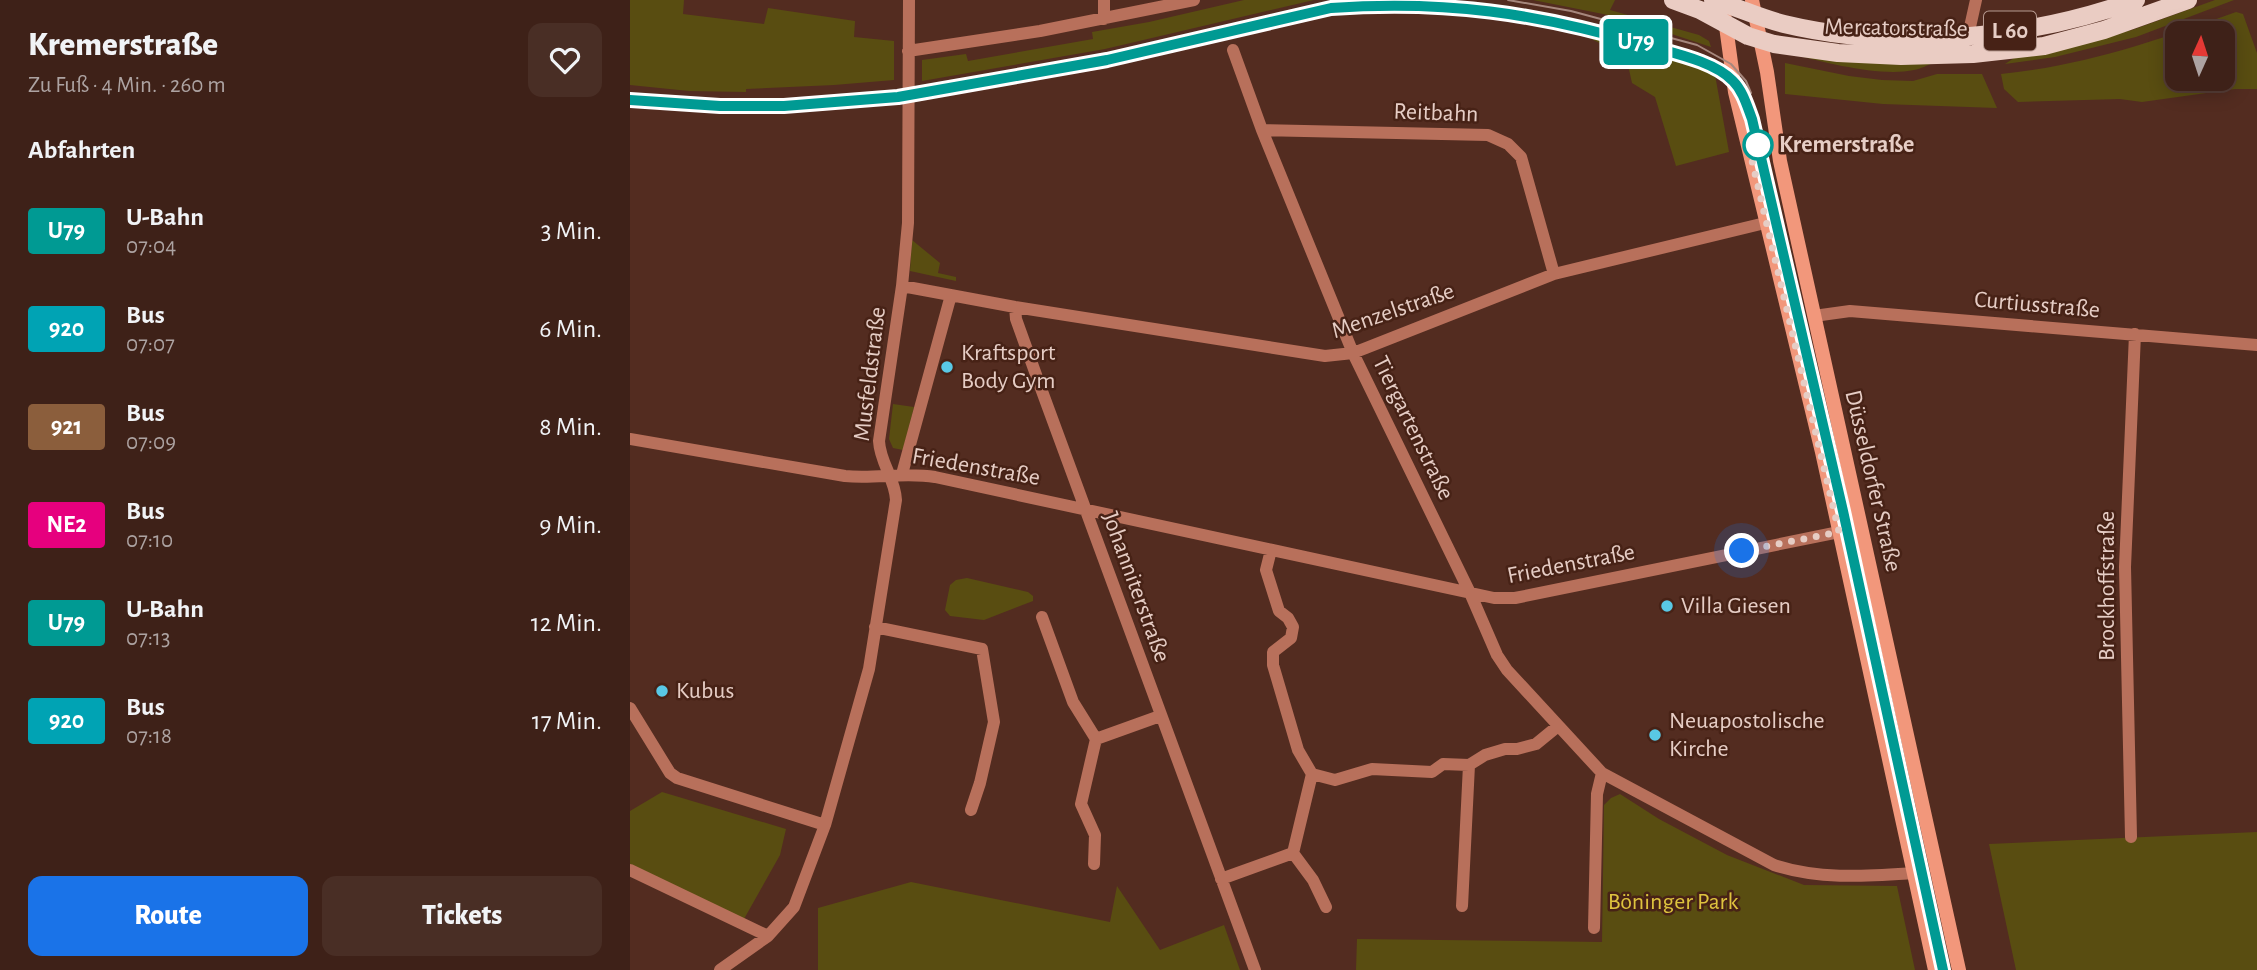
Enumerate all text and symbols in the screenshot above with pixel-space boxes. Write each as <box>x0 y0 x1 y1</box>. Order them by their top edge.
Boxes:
road number: L 60 <box>1984 12 2036 50</box>
street label: Mercatorstraße <box>1824 15 1968 41</box>
line badge: U79 <box>1596 19 1676 65</box>
north arrow <box>2165 21 2235 91</box>
map controls <box>2165 21 2235 91</box>
button: heart <box>528 23 602 97</box>
text: Kremerstraße <box>28 29 218 62</box>
text: U79 <box>1617 30 1655 54</box>
text: Zu Fuß · 4 Min. · 260 m <box>28 74 226 97</box>
street label: Reitbahn <box>1393 100 1479 126</box>
marker: Kremerstraße <box>1743 130 1773 160</box>
place label: Kremerstraße <box>1779 133 1914 157</box>
text: Abfahrten <box>28 137 135 163</box>
text: U-Bahn <box>126 204 204 230</box>
text: 3 Min. <box>541 218 602 244</box>
text: U79 <box>48 219 85 243</box>
text: 07:04 <box>126 235 176 258</box>
street label: Menzelstraße <box>1329 279 1457 343</box>
street label: Curtiusstraße <box>1973 288 2101 322</box>
text: Bus <box>126 302 165 328</box>
street label: Musfeldstraße <box>850 305 890 443</box>
text: 6 Min. <box>539 316 602 342</box>
text: 920 <box>49 317 84 341</box>
text: 07:07 <box>126 333 175 356</box>
place label: Kraftsport Body Gym <box>961 341 1056 393</box>
street label: Tiergartenstraße <box>1368 352 1458 504</box>
marker: Kraftsport Body Gym <box>939 359 955 375</box>
street label: Düsseldorfer Straße <box>1840 388 1906 574</box>
text: Bus <box>126 400 165 426</box>
text: 8 Min. <box>539 414 602 440</box>
text: 921 <box>51 415 82 439</box>
text: 07:09 <box>126 431 176 454</box>
street label: Friedenstraße <box>910 444 1042 490</box>
text: Bus <box>126 498 165 524</box>
street label: Johanniterstraße <box>1098 509 1174 665</box>
street label: Brockhoffstraße <box>2095 511 2119 661</box>
text: 9 Min. <box>539 512 602 538</box>
text: NE2 <box>46 513 87 537</box>
text: 07:10 <box>126 529 173 552</box>
your location <box>1724 533 1759 568</box>
street label: Friedenstraße <box>1505 540 1637 588</box>
place label: Villa Giesen <box>1681 594 1791 618</box>
text: U-Bahn <box>126 596 204 622</box>
marker: Villa Giesen <box>1659 598 1675 614</box>
text: 12 Min. <box>531 610 602 636</box>
text: U79 <box>48 611 85 635</box>
text: 07:13 <box>126 627 170 650</box>
place label: Kubus <box>676 679 734 703</box>
marker: Kubus <box>654 683 670 699</box>
text: Bus <box>126 694 165 720</box>
text: 17 Min. <box>532 708 602 734</box>
text: 920 <box>49 709 84 733</box>
place label: Neuapostolische Kirche <box>1669 709 1825 761</box>
text: 07:18 <box>126 725 172 748</box>
marker: Neuapostolische Kirche <box>1647 727 1663 743</box>
button: Route <box>28 876 308 956</box>
button: Tickets <box>322 876 602 956</box>
park label: Böninger Park <box>1608 890 1738 914</box>

